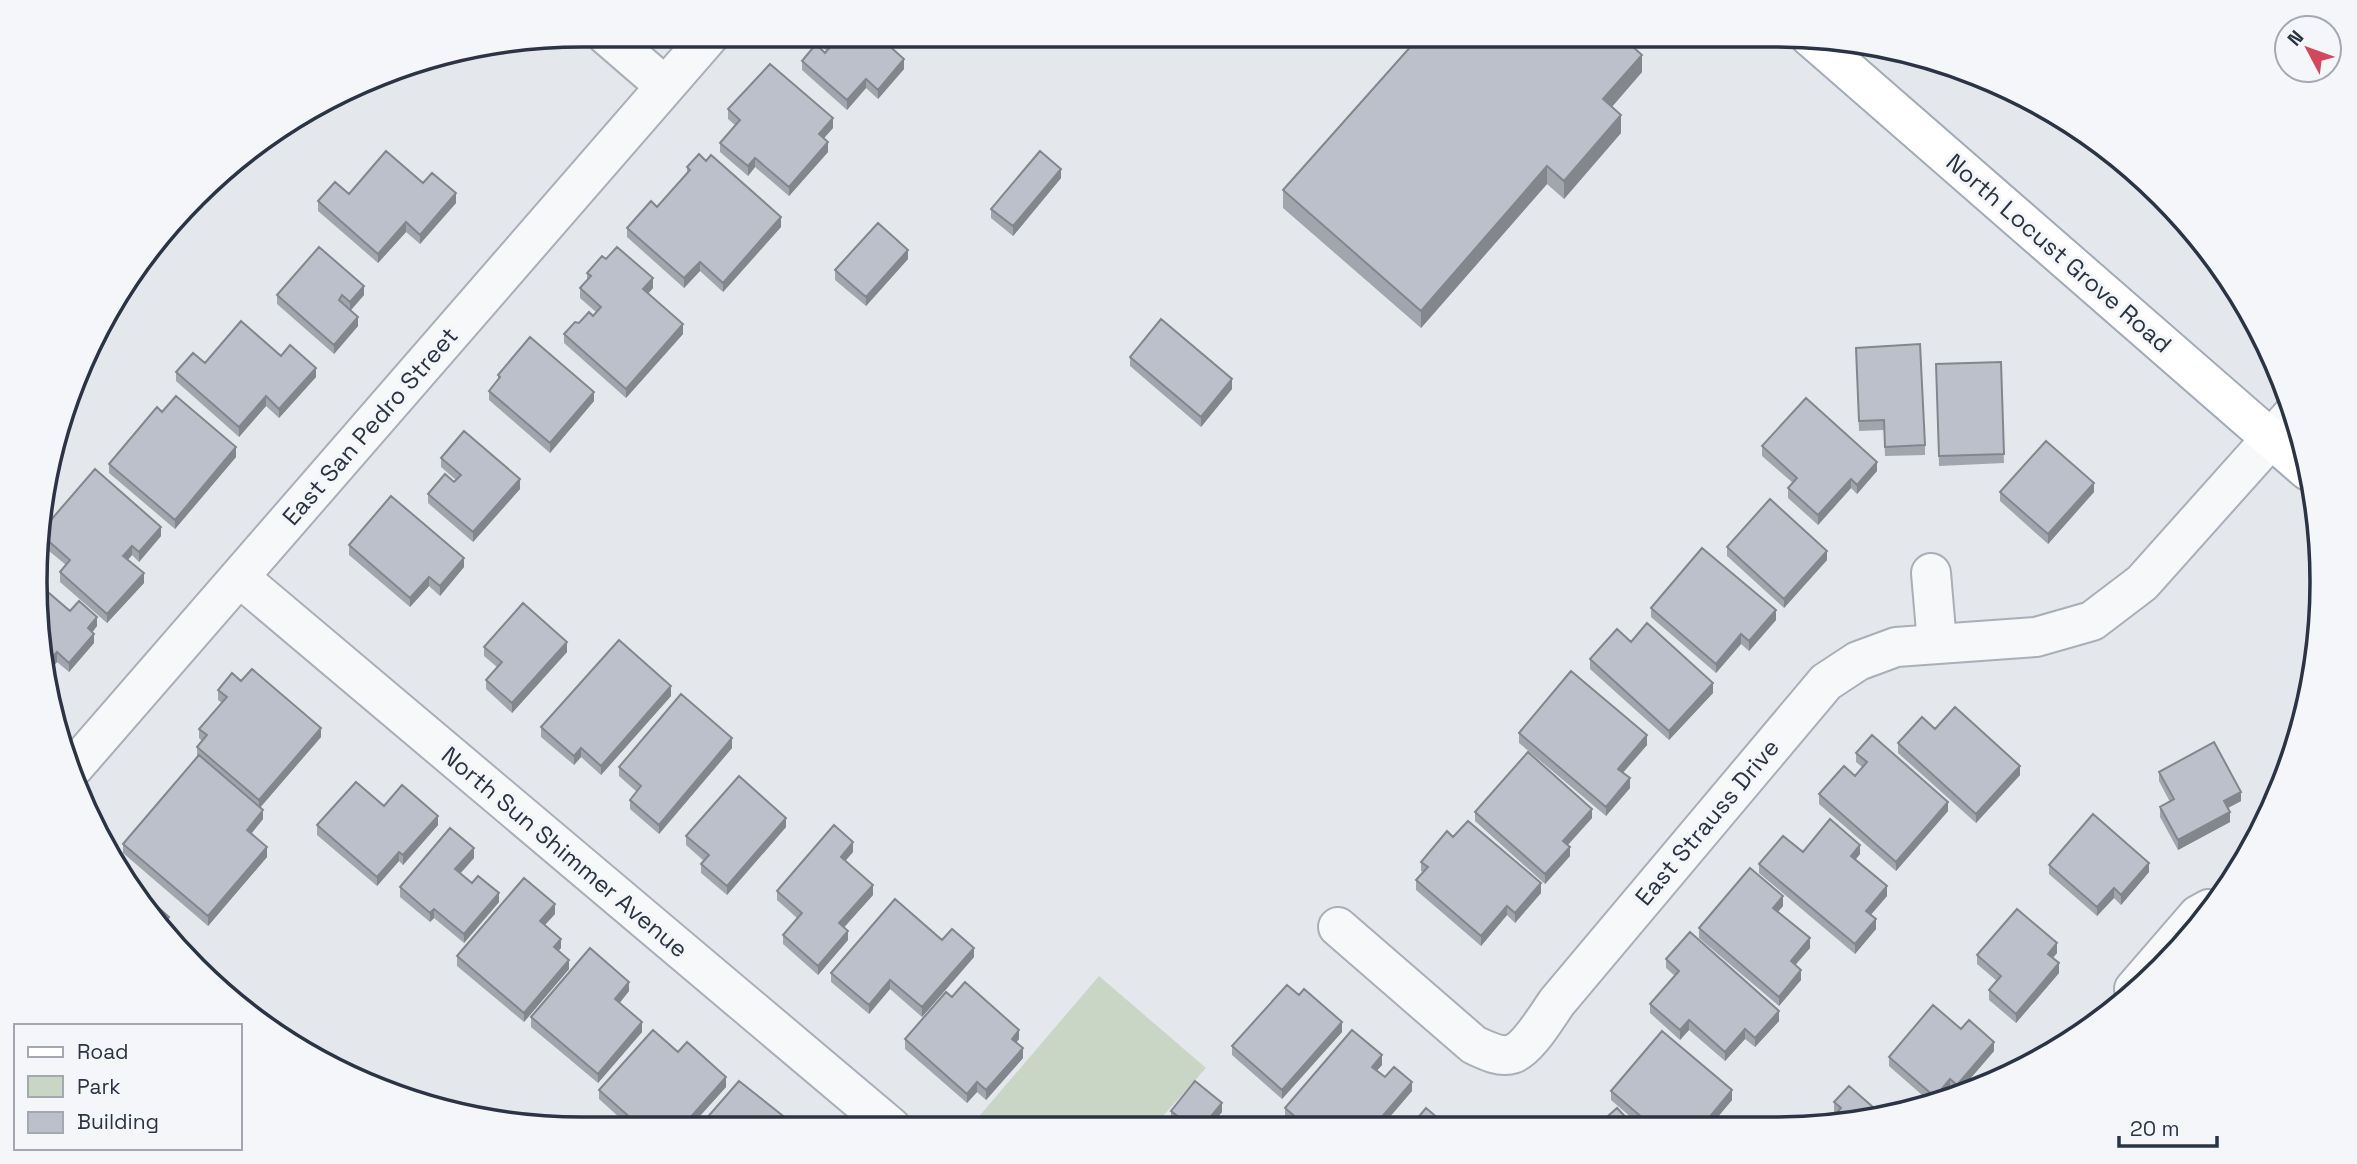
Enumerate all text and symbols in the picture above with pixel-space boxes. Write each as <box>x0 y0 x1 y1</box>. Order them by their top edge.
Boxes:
north arrow <box>2273 14 2343 84</box>
text: N <box>2282 25 2309 51</box>
street label: North Locust Grove Road <box>1940 147 2178 359</box>
street label: East San Pedro Street <box>275 320 465 532</box>
street label: East Strauss Drive <box>1628 732 1786 912</box>
street label: North Sun Shimmer Avenue <box>435 740 695 964</box>
legend <box>14 1024 242 1150</box>
text: Road <box>77 1038 129 1065</box>
text: Park <box>77 1073 121 1100</box>
scale bar <box>2119 1104 2217 1148</box>
text: Building <box>77 1108 159 1135</box>
text: 20 m <box>2130 1115 2180 1142</box>

